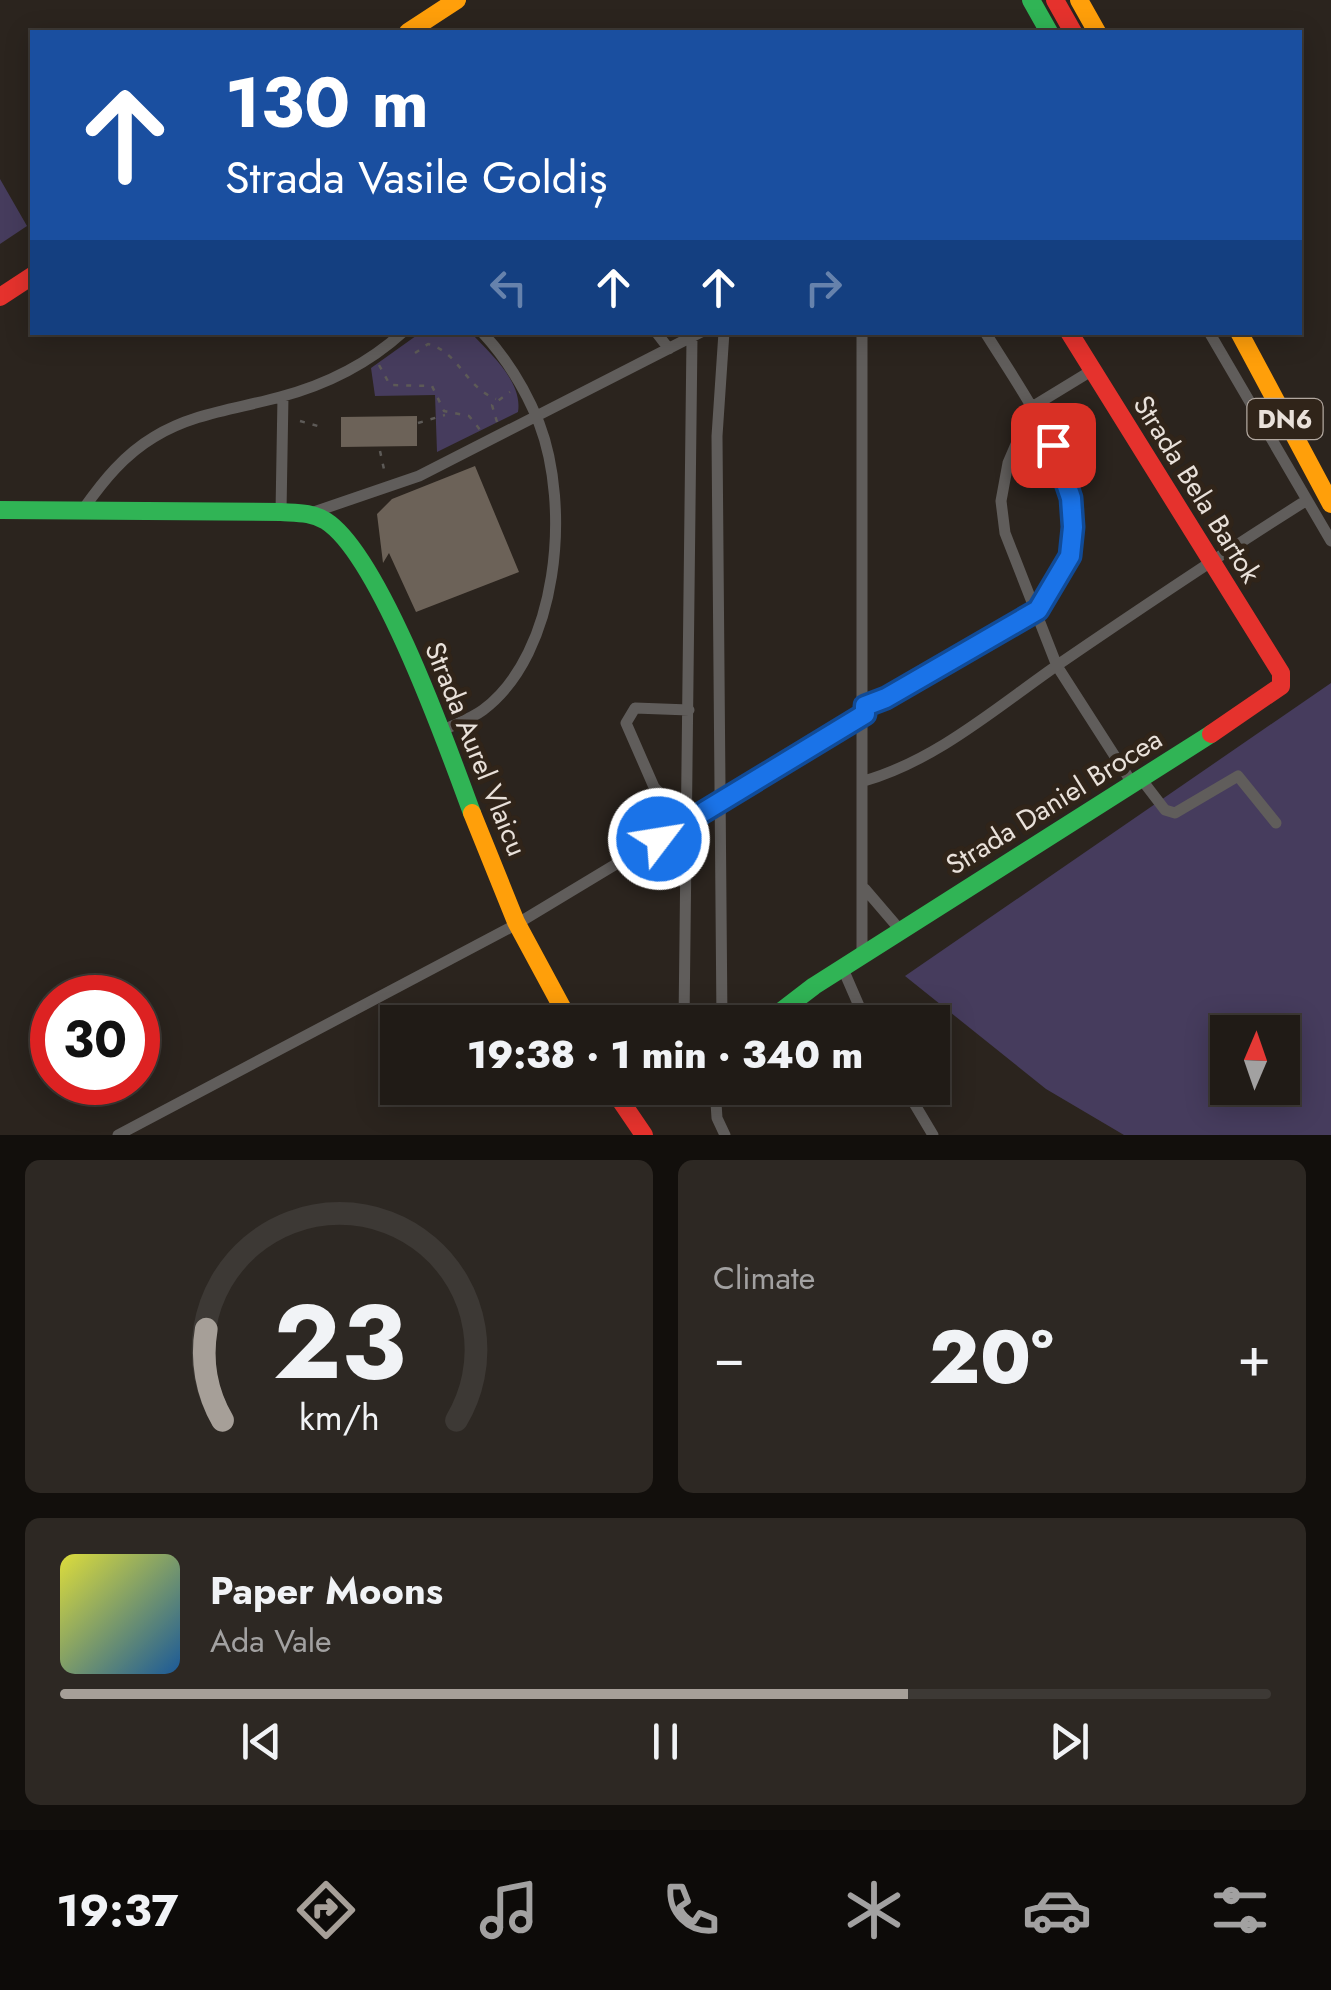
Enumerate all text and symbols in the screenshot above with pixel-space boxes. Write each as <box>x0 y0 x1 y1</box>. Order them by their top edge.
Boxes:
text: 130 m <box>225 52 429 153</box>
icon: ahead <box>60 70 190 200</box>
text: Strada Vasile Goldiș <box>225 145 607 210</box>
icon: left <box>481 260 536 315</box>
icon: ahead <box>586 260 641 315</box>
icon: ahead <box>691 260 746 315</box>
icon: right <box>796 260 851 315</box>
street label: Strada Bela Bartok <box>1123 387 1272 591</box>
road number: DN6 <box>1248 399 1322 439</box>
pin <box>1011 403 1096 488</box>
icon: arrive <box>1026 418 1081 473</box>
street label: Strada Aurel Vlaicu <box>414 636 538 862</box>
street label: Strada Daniel Brocea <box>938 719 1170 885</box>
position arrow <box>607 787 711 891</box>
speed limit sign: 30 <box>30 975 160 1105</box>
north arrow <box>1210 1015 1300 1105</box>
map controls <box>1210 1015 1300 1105</box>
text: 19:38 · 1 min · 340 m <box>467 1027 863 1082</box>
text: Climate <box>713 1255 815 1301</box>
text: 23 <box>273 1267 405 1417</box>
text: 20° <box>929 1303 1054 1411</box>
text: − <box>713 1317 745 1397</box>
text: + <box>1237 1317 1271 1397</box>
text: km/h <box>299 1392 379 1443</box>
text: Paper Moons <box>210 1563 443 1618</box>
text: Ada Vale <box>210 1618 332 1664</box>
icon: previous <box>234 1714 289 1769</box>
icon: pause <box>638 1714 693 1769</box>
icon: next <box>1042 1714 1097 1769</box>
icon: directions <box>291 1875 361 1945</box>
icon: music <box>474 1875 544 1945</box>
icon: phone <box>656 1875 726 1945</box>
icon: climate <box>839 1875 909 1945</box>
icon: car <box>1022 1875 1092 1945</box>
icon: filters <box>1205 1875 1275 1945</box>
text: 19:37 <box>56 1878 178 1943</box>

